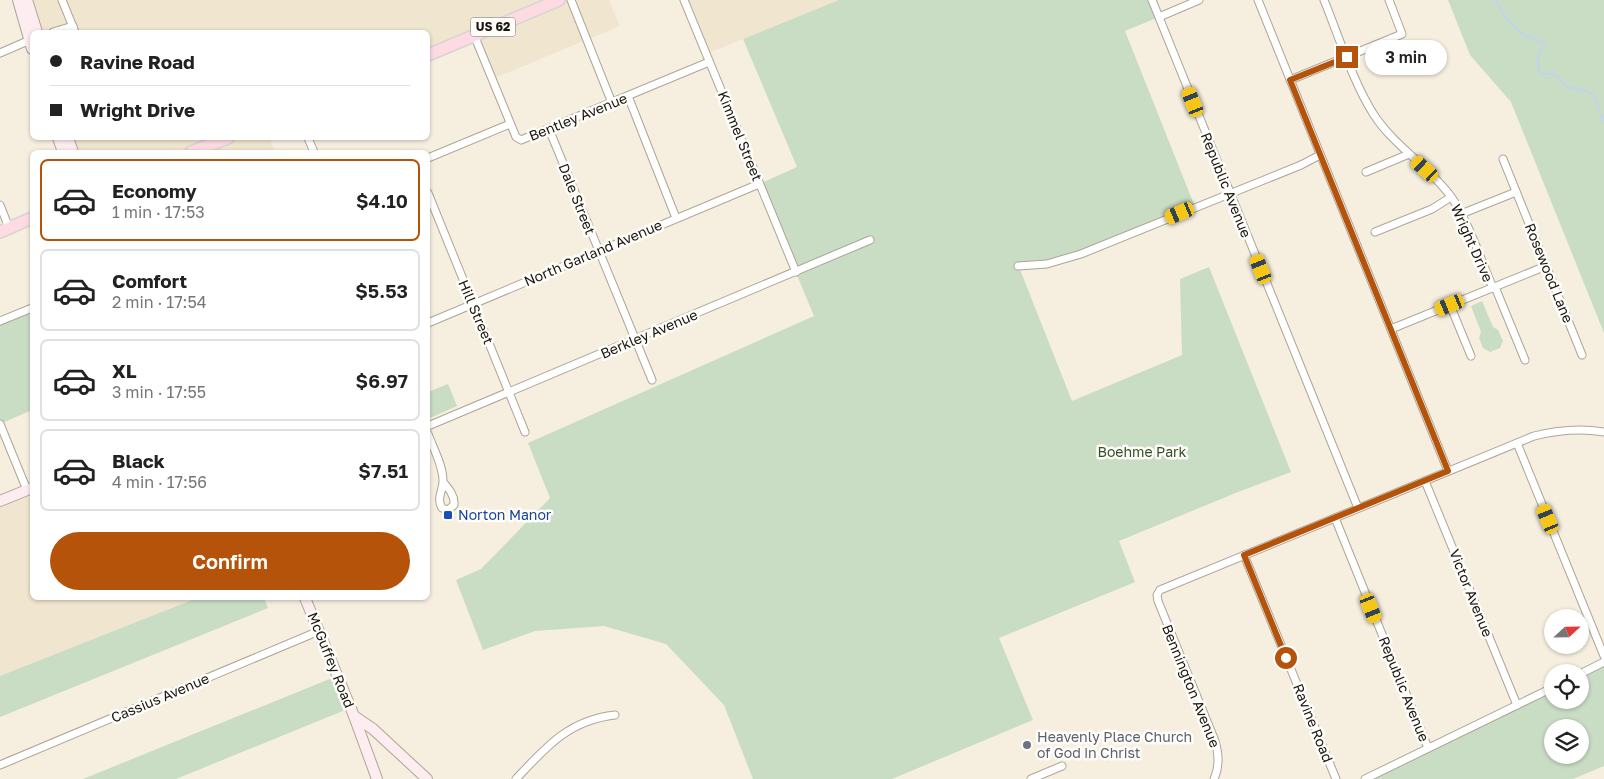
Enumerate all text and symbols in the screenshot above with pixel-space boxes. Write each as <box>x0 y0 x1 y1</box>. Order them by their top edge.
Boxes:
road number: US 62 <box>470 18 516 36</box>
callout: 3 min <box>1364 40 1447 74</box>
route end <box>1336 46 1358 68</box>
text: 3 min <box>1385 47 1427 67</box>
text: Ravine Road <box>80 50 195 73</box>
car <box>1180 85 1205 119</box>
street label: Kimmel Street <box>715 88 766 183</box>
street label: Bentley Avenue <box>526 89 629 144</box>
text: Wright Drive <box>80 98 195 121</box>
street label: Republic Avenue <box>1198 130 1255 240</box>
car <box>1408 153 1441 185</box>
street label: Dale Street <box>556 161 599 237</box>
icon: car <box>52 178 97 223</box>
text: Economy <box>112 179 197 202</box>
text: $4.10 <box>356 189 408 212</box>
car <box>1163 200 1196 226</box>
street label: Wright Drive <box>1448 201 1497 284</box>
text: 1 min · 17:53 <box>112 202 205 222</box>
street label: North Garland Avenue <box>521 216 664 289</box>
street label: Rosewood Lane <box>1522 220 1577 325</box>
car <box>1248 252 1273 286</box>
icon: car <box>52 268 97 313</box>
text: Comfort <box>112 269 187 292</box>
street label: Hill Street <box>455 277 498 347</box>
text: $5.53 <box>355 279 408 302</box>
text: 2 min · 17:54 <box>112 292 206 312</box>
car <box>1433 292 1466 318</box>
street label: Berkley Avenue <box>598 305 700 362</box>
icon: car <box>52 358 97 403</box>
text: XL <box>112 359 137 382</box>
text: $6.97 <box>356 369 408 392</box>
text: 3 min · 17:55 <box>112 382 206 402</box>
park label: Boehme Park <box>1098 443 1186 460</box>
icon: car <box>52 448 97 493</box>
text: Black <box>112 449 165 472</box>
text: $7.51 <box>358 459 408 482</box>
text: 4 min · 17:56 <box>112 472 207 492</box>
car <box>1535 502 1560 536</box>
place label: Norton Manor <box>458 506 552 523</box>
marker: Norton Manor <box>442 509 454 521</box>
button: Confirm <box>50 532 410 590</box>
street label: Victor Avenue <box>1446 546 1497 639</box>
car <box>1358 591 1383 625</box>
street label: McGuffey Road <box>305 609 358 710</box>
north arrow <box>1544 609 1589 654</box>
map controls <box>1544 609 1589 764</box>
street label: Bennington Avenue <box>1159 622 1224 750</box>
street label: Republic Avenue <box>1376 634 1433 744</box>
route start <box>1275 647 1297 669</box>
button: locate <box>1544 664 1589 709</box>
street label: Cassius Avenue <box>108 669 211 726</box>
street label: Ravine Road <box>1290 681 1337 765</box>
button: layers <box>1544 719 1589 764</box>
place label: Heavenly Place Church of God in Christ <box>1037 728 1192 761</box>
marker: Heavenly Place Church of God in Christ <box>1021 739 1033 751</box>

